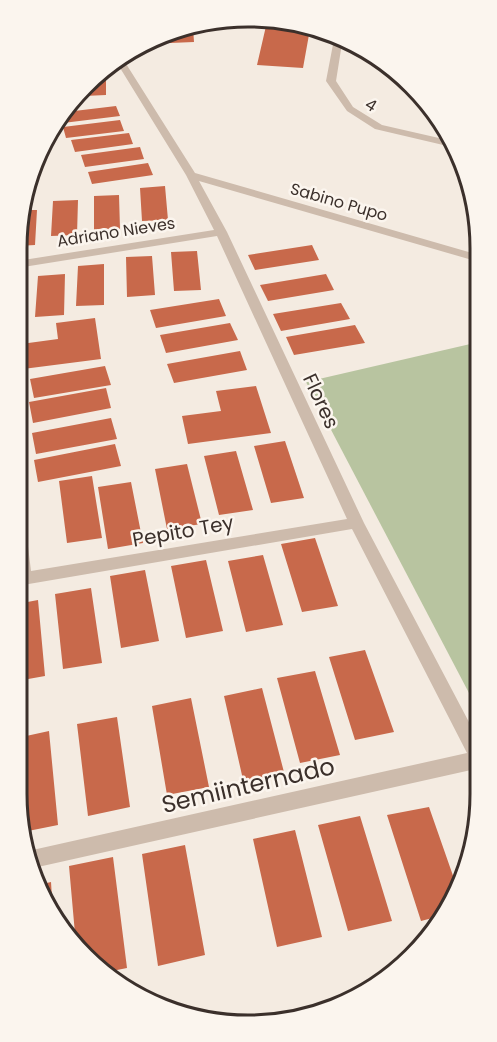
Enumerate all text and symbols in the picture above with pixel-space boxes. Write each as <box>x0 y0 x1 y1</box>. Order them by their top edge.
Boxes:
street label: 4 <box>361 93 381 117</box>
street label: Sabino Pupo <box>288 177 390 227</box>
street label: Adriano Nieves <box>55 211 177 253</box>
street label: Flores <box>296 369 346 433</box>
street label: Pepito Tey <box>130 508 236 554</box>
street label: Semiinternado <box>158 749 338 821</box>

